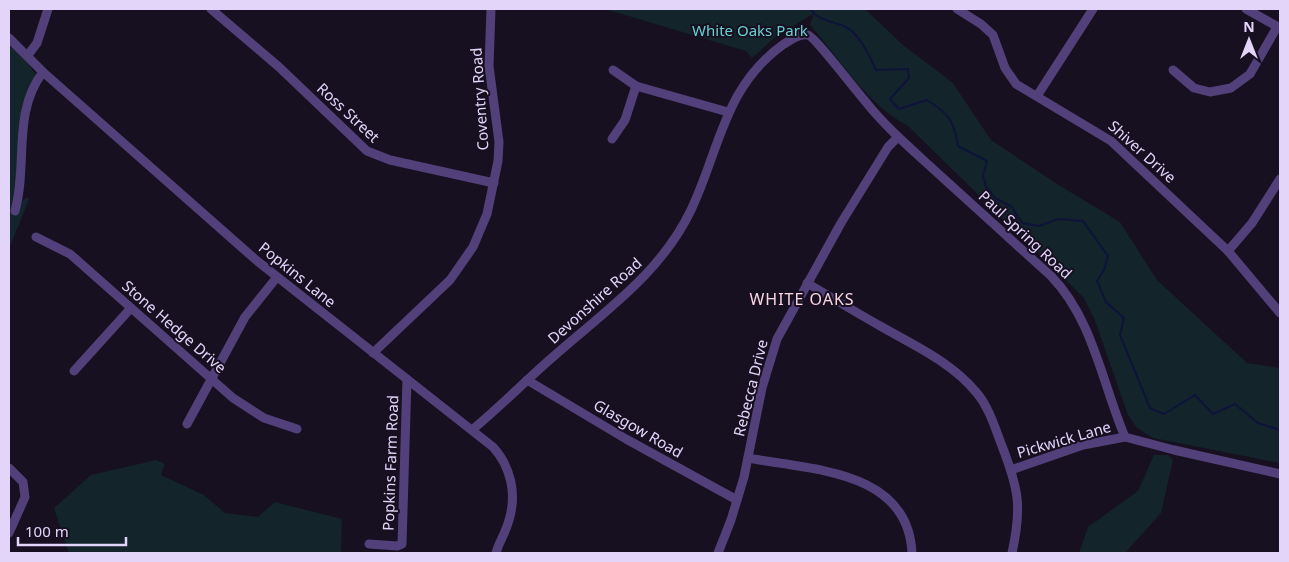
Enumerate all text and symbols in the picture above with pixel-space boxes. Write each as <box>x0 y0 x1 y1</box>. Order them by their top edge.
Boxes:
north arrow <box>1224 15 1274 65</box>
text: N <box>1243 17 1255 36</box>
park label: White Oaks Park <box>692 20 808 40</box>
street label: Coventry Road <box>465 47 493 151</box>
street label: Ross Street <box>313 78 385 147</box>
street label: Shiver Drive <box>1105 116 1181 187</box>
street label: Paul Spring Road <box>975 186 1077 283</box>
street label: Popkins Lane <box>255 237 340 311</box>
street label: Devonshire Road <box>543 253 646 348</box>
street label: Stone Hedge Drive <box>118 275 231 377</box>
district label: WHITE OAKS <box>749 288 855 310</box>
street label: Rebecca Drive <box>728 337 772 438</box>
street label: Glasgow Road <box>590 394 687 462</box>
street label: Popkins Farm Road <box>378 395 402 531</box>
street label: Pickwick Lane <box>1014 416 1113 462</box>
scale bar <box>18 514 125 546</box>
text: 100 m <box>25 521 69 541</box>

